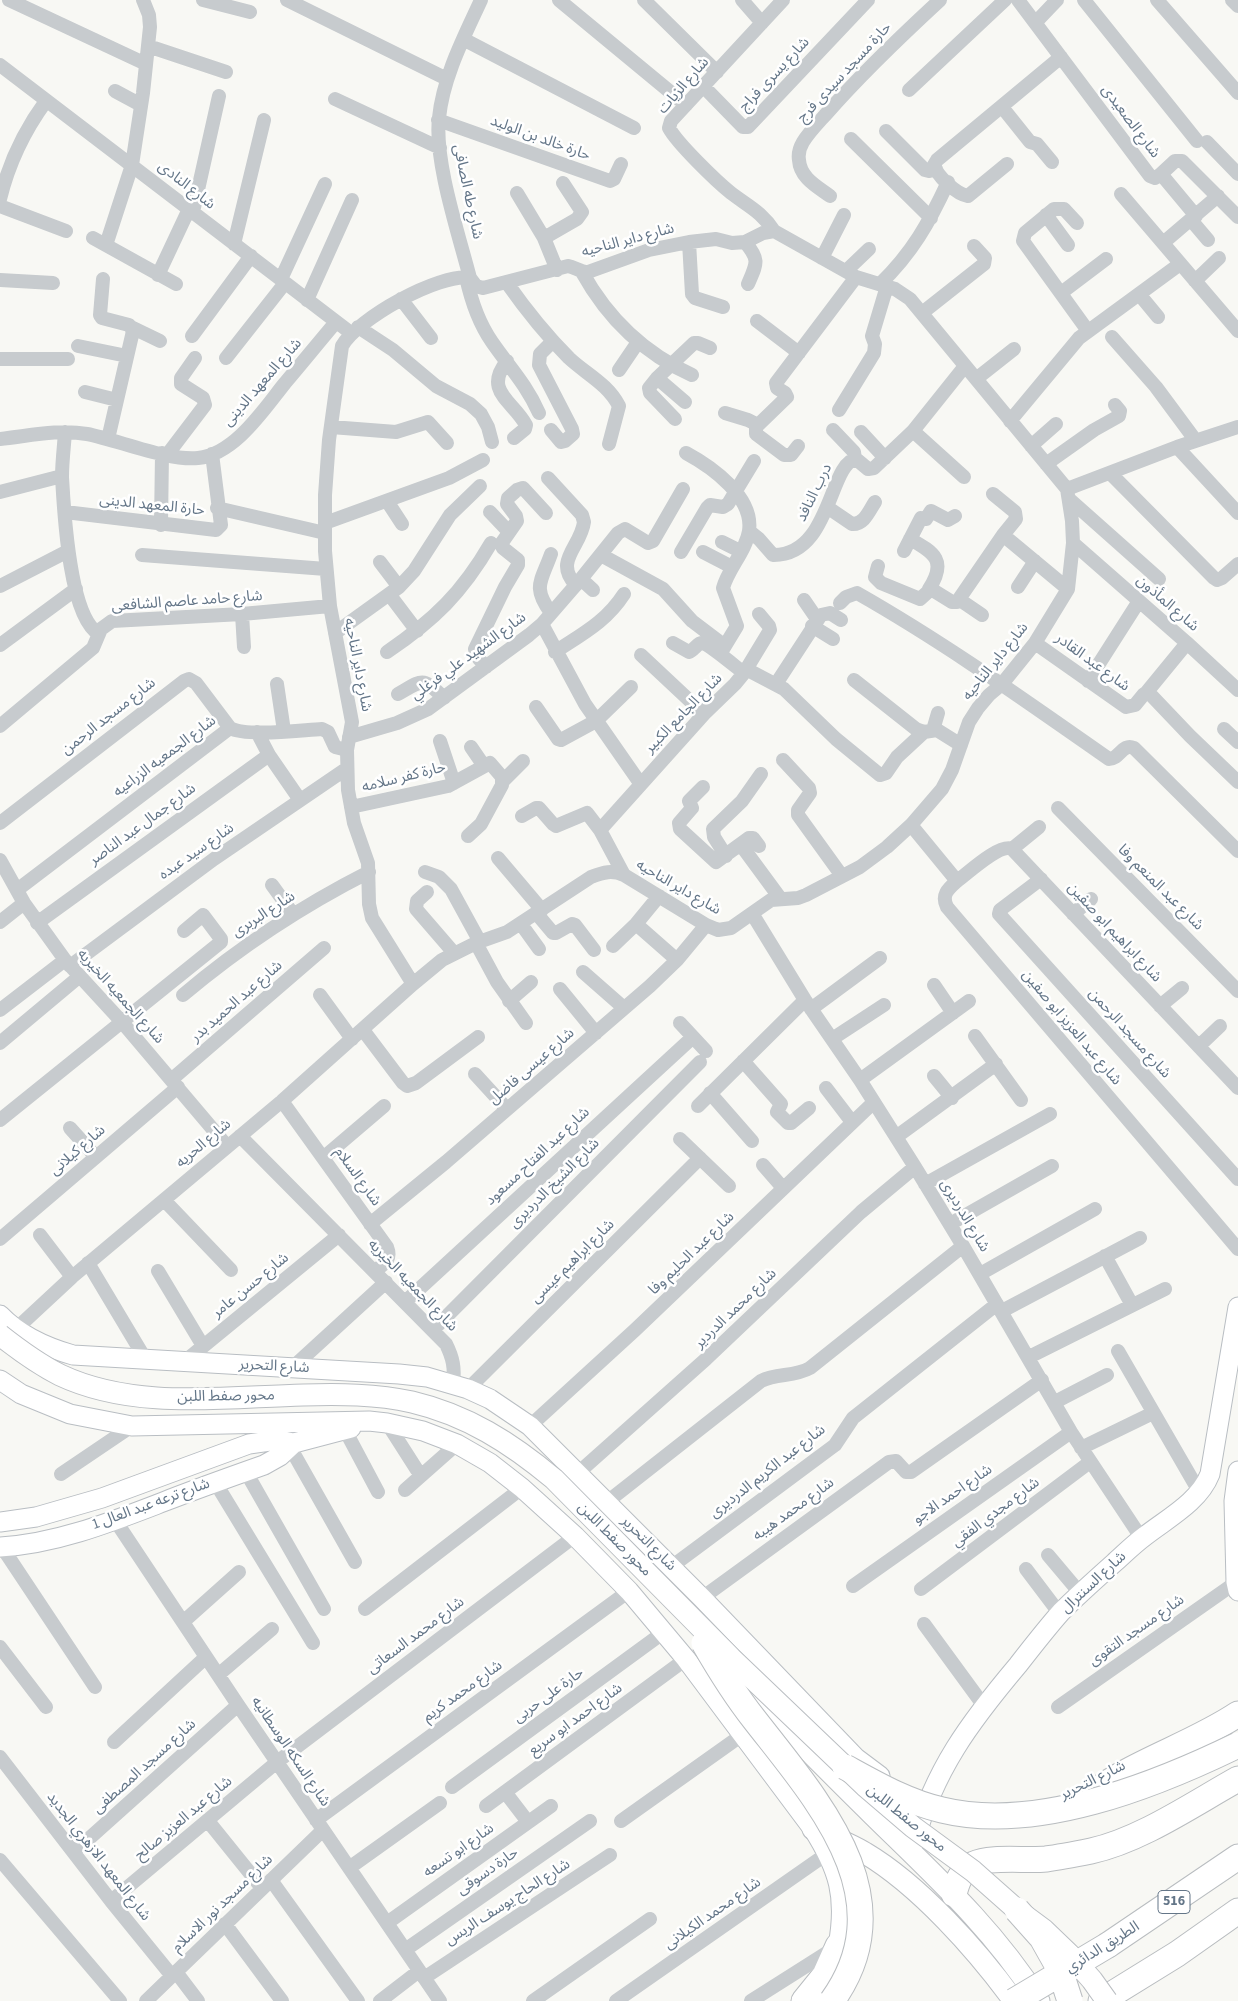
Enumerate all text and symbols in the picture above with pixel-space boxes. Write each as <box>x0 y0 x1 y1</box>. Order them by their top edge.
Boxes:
street label: حارة مسجد سيدى فرج <box>794 19 896 127</box>
street label: شارع يسرى فراج <box>736 34 814 116</box>
street label: شارع الزيات <box>655 54 713 118</box>
street label: شارع الصعيدى <box>1097 82 1163 162</box>
street label: حارة خالد بن الوليد <box>487 113 593 165</box>
street label: شارع طه الصافى <box>448 143 486 241</box>
street label: شارع النادى <box>154 158 218 214</box>
street label: شارع داير الناحيه <box>580 220 676 262</box>
street label: شارع المعهد الدينى <box>220 335 306 431</box>
street label: درب النافد <box>793 461 837 525</box>
street label: حارة المعهد الدينى <box>98 492 206 520</box>
street label: شارع المأذون <box>1132 572 1202 636</box>
street label: شارع حامد عاصم الشافعى <box>111 588 263 616</box>
street label: شارع الشهيد علي فرغلي <box>408 609 530 705</box>
street label: شارع داير الناحيه <box>339 617 375 713</box>
street label: شارع داير الناحيه <box>959 619 1033 705</box>
street label: شارع عبد القادر <box>1051 630 1133 696</box>
street label: شارع الجامع الكبير <box>641 670 727 758</box>
street label: شارع مسجد الرحمن <box>58 675 160 759</box>
street label: شارع الجمعيه الزراعيه <box>110 712 220 802</box>
street label: حارة كفر سلامه <box>360 759 448 797</box>
street label: شارع جمال عبد الناصر <box>86 780 200 870</box>
street label: شارع سيد عبده <box>156 820 238 884</box>
street label: شارع عبد المنعم وفا <box>1113 841 1207 935</box>
street label: شارع داير الناحيه <box>632 856 724 920</box>
street label: شارع ابراهيم ابو صفين <box>1063 879 1165 987</box>
street label: شارع البربرى <box>229 888 299 942</box>
street label: شارع الجمعيه الخيريه <box>73 946 167 1048</box>
street label: شارع عبد الحميد بدر <box>187 957 287 1047</box>
street label: شارع عبد العزيز ابو صفين <box>1017 967 1125 1089</box>
street label: شارع مسجد الرحمن <box>1084 985 1174 1083</box>
street label: شارع عيسى فاضل <box>485 1025 579 1109</box>
street label: شارع عبد الفتاح مسعود <box>482 1104 594 1210</box>
street label: شارع الحريه <box>173 1116 235 1172</box>
street label: شارع كيلانى <box>46 1122 110 1180</box>
street label: شارع الشيخ الدرديرى <box>506 1135 604 1233</box>
street label: شارع السلام <box>330 1144 384 1210</box>
street label: شارع الدرديرى <box>935 1176 993 1256</box>
street label: شارع عبد الحليم وفا <box>645 1209 739 1299</box>
street label: شارع ابراهيم عيسى <box>527 1216 619 1308</box>
street label: شارع الجمعيه الخيريه <box>363 1236 461 1336</box>
street label: شارع حسن عامر <box>209 1250 293 1322</box>
street label: شارع محمد الدردير <box>691 1265 781 1353</box>
street label: شارع التحرير <box>238 1356 310 1378</box>
street label: محور صفط اللبن <box>177 1387 275 1407</box>
street label: شارع عبد الكريم الدرديرى <box>707 1421 829 1523</box>
street label: شارع احمد الاجو <box>910 1461 996 1529</box>
street label: شارع مجدي الفقي <box>948 1474 1044 1552</box>
street label: شارع ترعه عبد العال 1 <box>90 1475 212 1535</box>
street label: شارع محمد هيبه <box>750 1475 838 1545</box>
street label: محور صفط اللبن <box>573 1499 655 1581</box>
street label: شارع التحرير <box>617 1513 679 1575</box>
street label: شارع السنترال <box>1058 1548 1130 1618</box>
street label: شارع مسجد التقوى <box>1086 1591 1188 1671</box>
street label: شارع محمد السعاتى <box>364 1594 468 1678</box>
street label: شارع محمد كريم <box>420 1657 506 1727</box>
street label: حارة على حربى <box>510 1664 588 1728</box>
street label: شارع احمد ابو سريع <box>526 1680 626 1760</box>
street label: شارع السكه الوسطانيه <box>247 1694 333 1810</box>
street label: شارع مسجد المصطفى <box>90 1716 200 1818</box>
street label: شارع التحرير <box>1057 1757 1129 1805</box>
street label: شارع عبد العزيز صالح <box>132 1773 236 1865</box>
street label: محور صفط اللبن <box>862 1781 950 1857</box>
street label: شارع المعهد الازهري الجديد <box>42 1789 154 1925</box>
street label: شارع ابو تسعه <box>420 1820 498 1882</box>
street label: حارة دسوقى <box>454 1844 522 1900</box>
street label: شارع مسجد نور الاسلام <box>169 1851 277 1957</box>
street label: شارع الحاج يوسف الريس <box>442 1856 574 1950</box>
street label: شارع محمد الكيلانى <box>661 1874 765 1954</box>
road number: 516 <box>1158 1890 1190 1914</box>
street label: الطريق الدائري <box>1063 1918 1143 1978</box>

